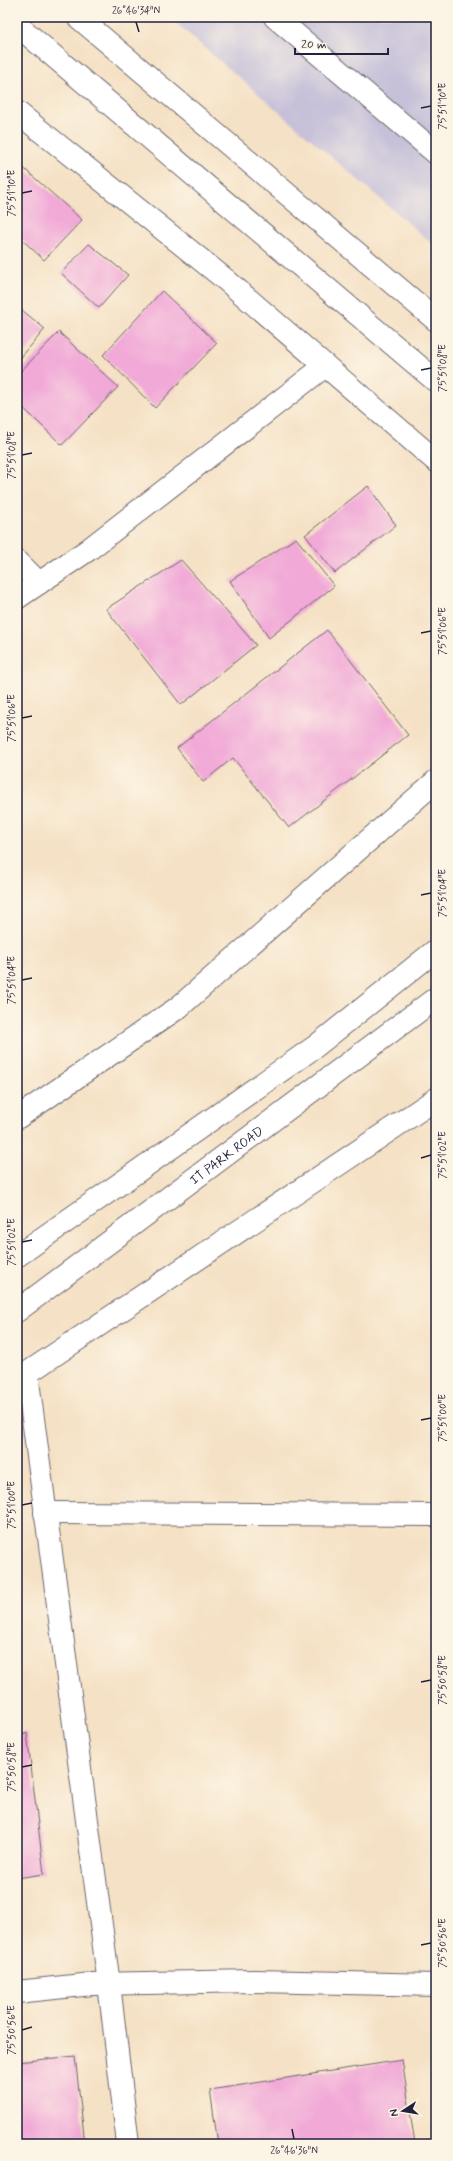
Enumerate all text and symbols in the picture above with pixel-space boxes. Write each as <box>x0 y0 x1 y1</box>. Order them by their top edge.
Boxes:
text: 26°46'34"N <box>112 4 160 18</box>
scale bar <box>295 30 388 56</box>
text: 20 m <box>301 37 327 53</box>
text: 75°51'10"E <box>436 82 450 129</box>
text: 75°51'10"E <box>5 169 19 216</box>
text: 75°51'08"E <box>436 344 450 392</box>
text: 75°51'08"E <box>5 431 19 479</box>
text: 75°51'06"E <box>436 607 450 655</box>
text: 75°51'06"E <box>5 694 19 742</box>
text: 75°51'04"E <box>436 869 450 917</box>
text: 75°51'04"E <box>5 956 19 1004</box>
street label: IT PARK ROAD <box>187 1123 267 1189</box>
text: 75°51'02"E <box>436 1131 450 1179</box>
text: 75°51'02"E <box>5 1218 19 1266</box>
text: 75°51'00"E <box>436 1394 450 1442</box>
text: 75°51'00"E <box>5 1481 19 1529</box>
text: 75°50'58"E <box>436 1655 450 1705</box>
text: 75°50'58"E <box>5 1742 19 1792</box>
text: 75°50'56"E <box>436 1918 450 1968</box>
text: 75°50'56"E <box>5 2005 19 2055</box>
north arrow <box>383 2091 423 2131</box>
text: N <box>387 2108 402 2118</box>
text: 26°46'36"N <box>270 2144 318 2158</box>

